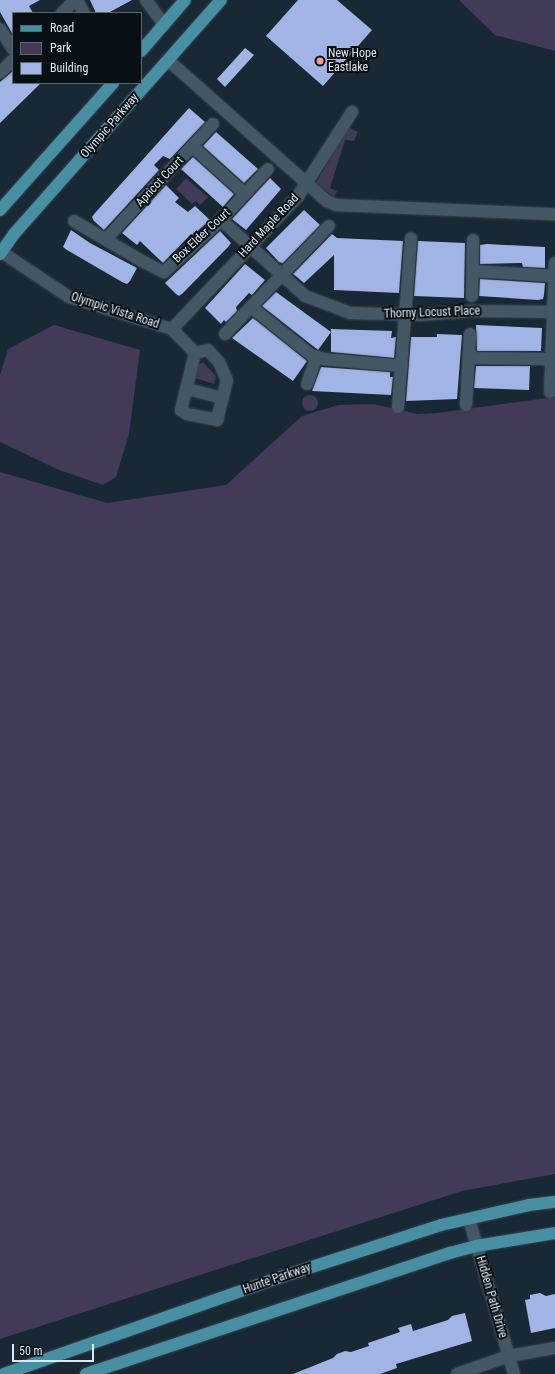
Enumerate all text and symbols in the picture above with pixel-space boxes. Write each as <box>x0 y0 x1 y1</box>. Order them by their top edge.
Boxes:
legend <box>12 12 142 84</box>
text: Road <box>50 21 74 35</box>
text: Park <box>50 41 71 55</box>
place label: New Hope Eastlake <box>328 47 377 75</box>
marker: New Hope Eastlake <box>315 56 325 66</box>
text: Building <box>50 61 88 75</box>
street label: Olympic Parkway <box>78 91 142 161</box>
street label: Apricot Court <box>133 154 187 210</box>
street label: Hard Maple Road <box>236 191 302 261</box>
street label: Box Elder Court <box>170 206 234 266</box>
street label: Olympic Vista Road <box>69 290 161 332</box>
street label: Thorny Locust Place <box>384 304 480 322</box>
street label: Hidden Path Drive <box>472 1254 510 1340</box>
street label: Hunte Parkway <box>241 1261 313 1297</box>
scale bar <box>14 1336 96 1362</box>
text: 50 m <box>19 1344 43 1358</box>

